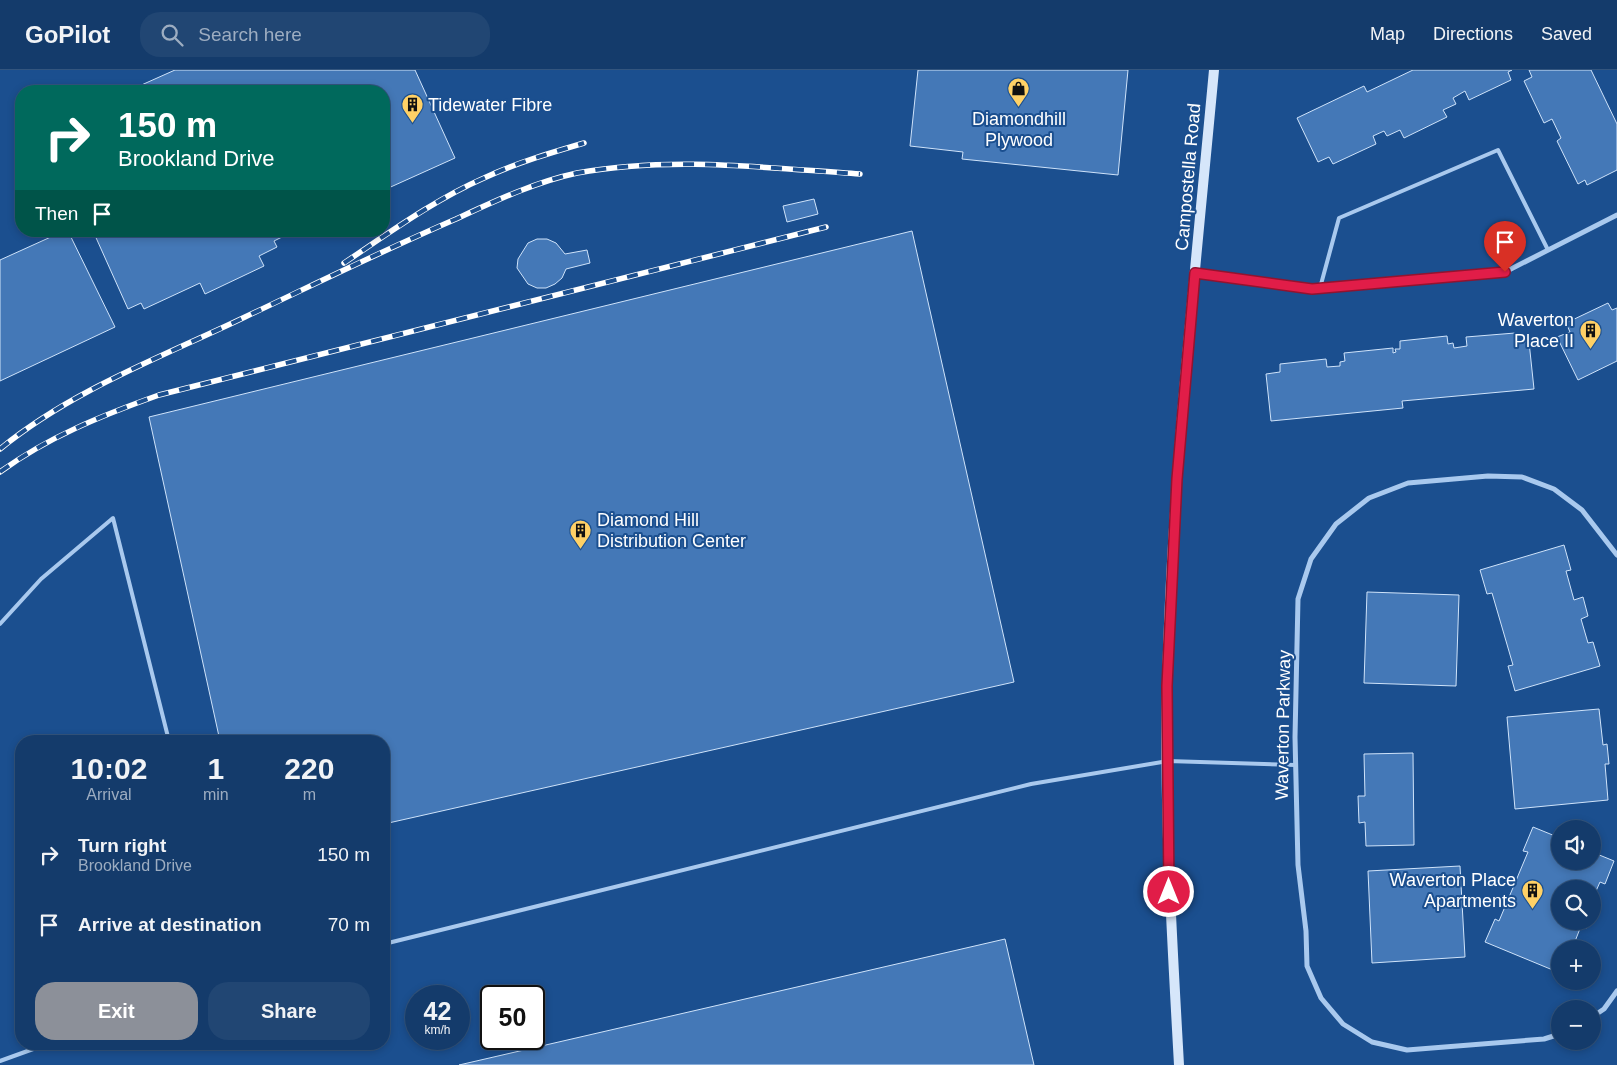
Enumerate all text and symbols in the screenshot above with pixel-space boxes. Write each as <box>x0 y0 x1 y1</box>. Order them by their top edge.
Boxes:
search box <box>140 12 490 57</box>
text: GoPilot <box>25 21 110 48</box>
icon: search <box>158 21 186 49</box>
text: Search here <box>198 24 302 45</box>
text: Map <box>1370 24 1405 44</box>
text: Directions <box>1433 24 1513 44</box>
text: Saved <box>1541 24 1592 44</box>
shop icon: Diamondhill Plywood <box>1007 77 1031 108</box>
building icon: Tidewater Fibre <box>400 93 424 124</box>
place label: Tidewater Fibre <box>428 95 552 115</box>
street label: Campostella Road <box>1172 102 1204 252</box>
icon: right <box>35 105 100 170</box>
text: 150 m <box>118 105 217 144</box>
place label: Diamondhill Plywood <box>972 109 1066 150</box>
text: Brookland Drive <box>118 146 275 171</box>
icon: arrive <box>88 200 116 228</box>
text: Then <box>35 203 78 224</box>
pin <box>1484 221 1526 272</box>
icon: arrive <box>1491 228 1519 256</box>
place label: Waverton Place II <box>1498 310 1574 351</box>
building icon: Waverton Place II <box>1578 318 1602 349</box>
place label: Diamond Hill Distribution Center <box>597 510 746 551</box>
building icon: Diamond Hill Distribution Center <box>569 518 593 549</box>
street label: Waverton Parkway <box>1272 650 1294 800</box>
text: 10:02 <box>71 752 147 785</box>
text: 1 <box>207 752 224 785</box>
text: 220 <box>284 752 334 785</box>
text: Arrival <box>86 786 132 803</box>
text: min <box>203 786 229 803</box>
text: m <box>303 786 316 803</box>
map controls <box>1551 820 1601 1050</box>
button: sound <box>1551 820 1601 870</box>
text: Turn right <box>78 835 166 856</box>
icon: right <box>35 841 63 869</box>
text: 150 m <box>317 844 370 865</box>
text: Brookland Drive <box>78 857 192 874</box>
position arrow <box>1142 865 1194 917</box>
place label: Waverton Place Apartments <box>1390 870 1516 911</box>
building icon: Waverton Place Apartments <box>1520 878 1544 909</box>
button: search <box>1551 880 1601 930</box>
icon: arrive <box>35 911 63 939</box>
text: Arrive at destination <box>78 914 262 935</box>
text: 70 m <box>328 914 370 935</box>
button: + <box>1551 940 1601 990</box>
button: Exit <box>35 982 198 1040</box>
button: Share <box>208 982 370 1040</box>
speed limit sign: 50 <box>480 985 545 1050</box>
text: 42 <box>424 997 451 1025</box>
button: − <box>1551 1000 1601 1050</box>
text: km/h <box>424 1023 451 1037</box>

